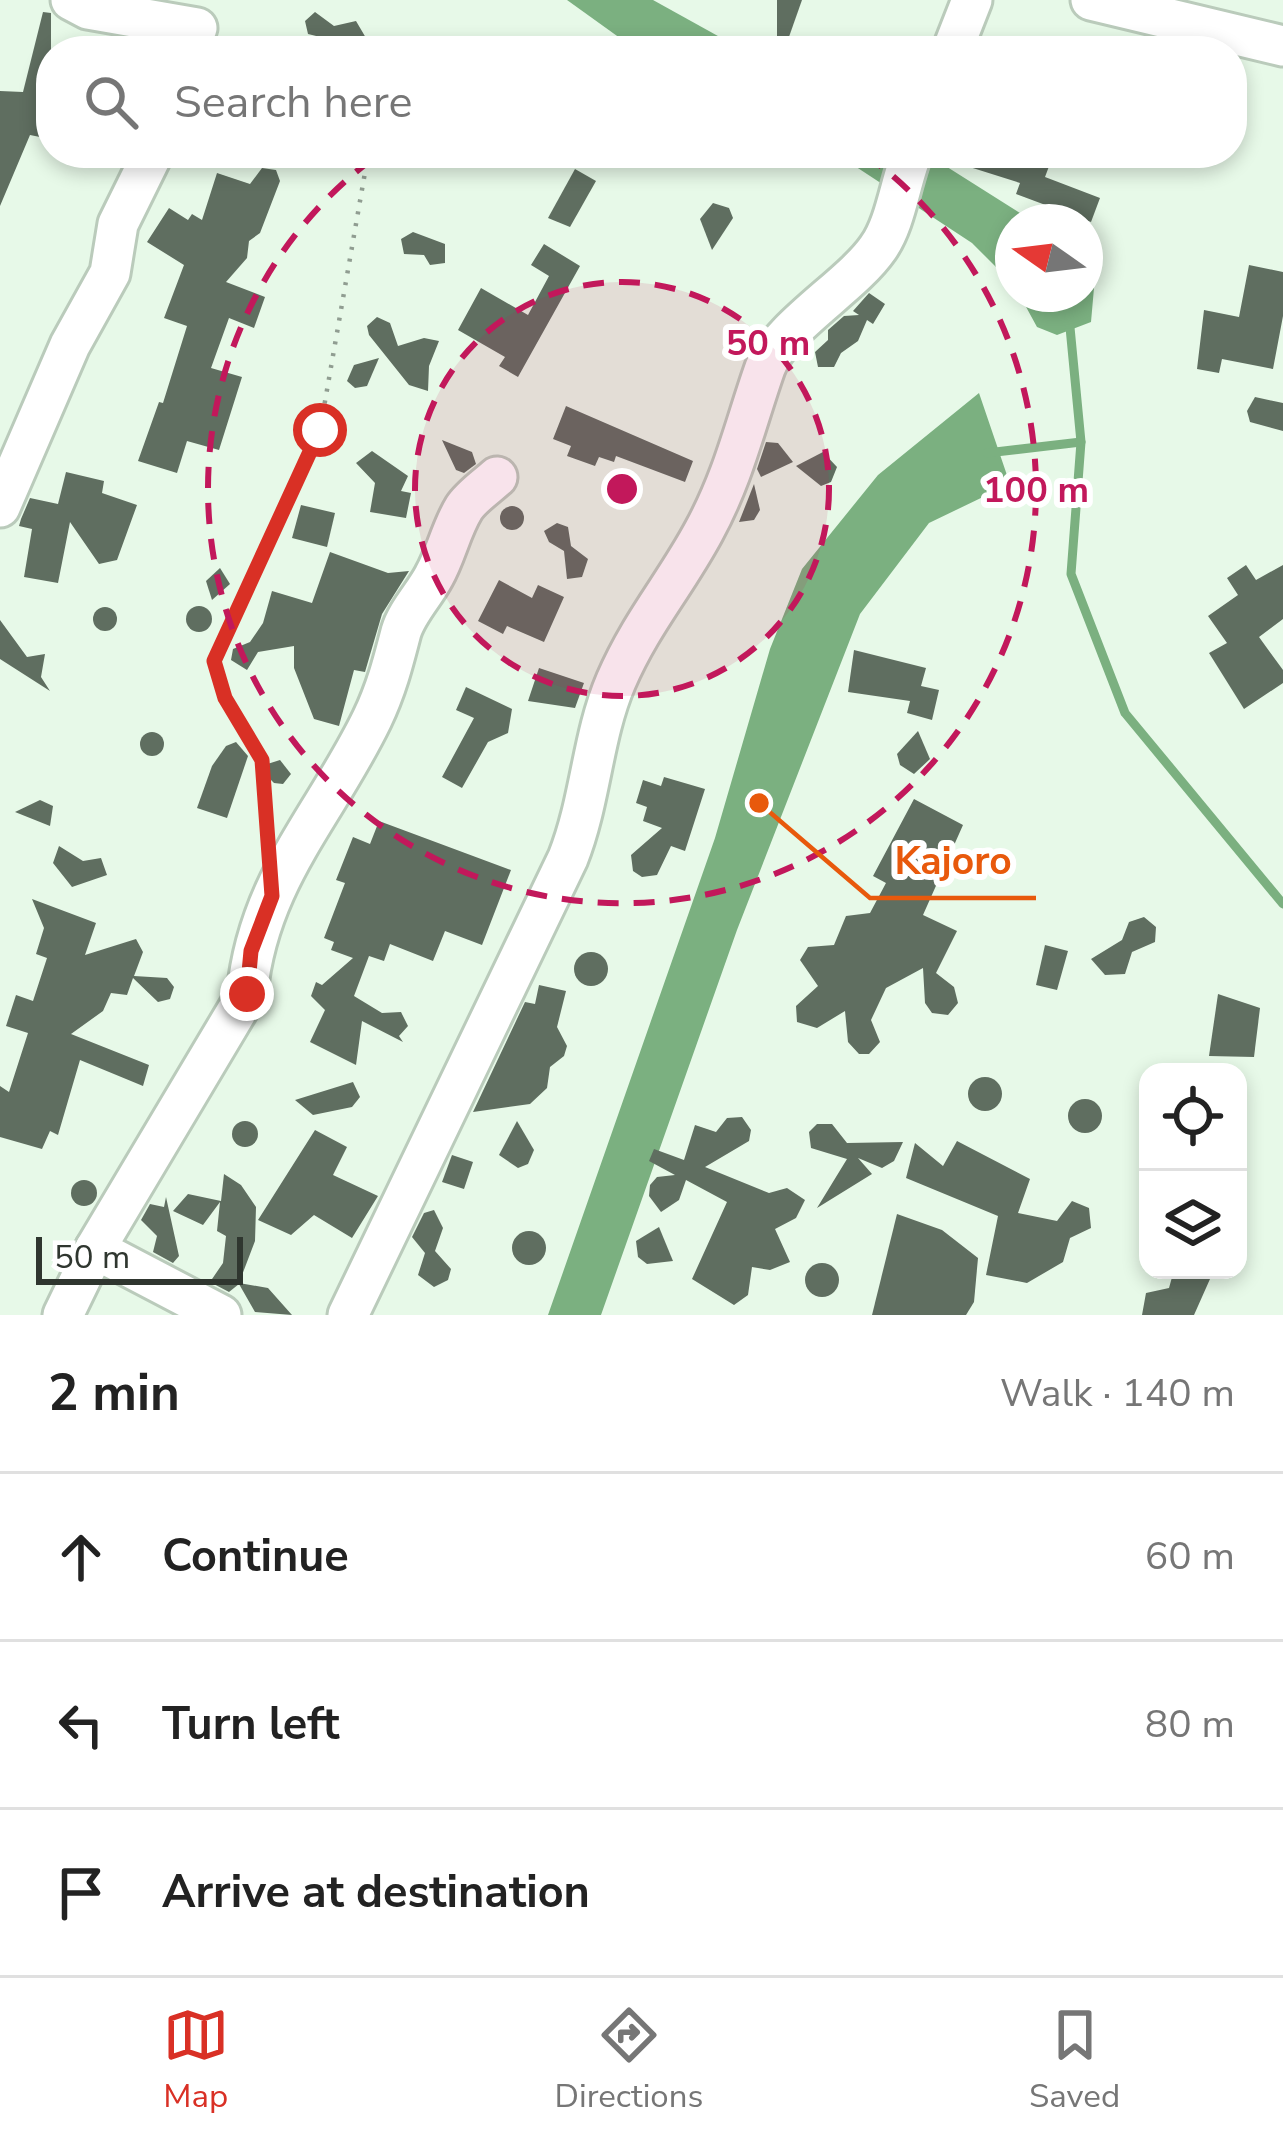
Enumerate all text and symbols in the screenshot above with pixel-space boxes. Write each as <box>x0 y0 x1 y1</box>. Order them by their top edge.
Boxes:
search box <box>36 36 1247 168</box>
icon: search <box>78 69 144 135</box>
text: Search here <box>174 72 413 133</box>
north arrow <box>995 204 1103 312</box>
text: 50 m <box>726 319 810 368</box>
route start <box>293 403 347 457</box>
text: 100 m <box>983 466 1089 515</box>
centre of rings <box>601 468 643 510</box>
callout: Kajoro <box>870 823 1036 898</box>
text: Kajoro <box>894 835 1012 888</box>
route end <box>220 967 274 1021</box>
map controls <box>1139 1063 1247 1279</box>
button: locate <box>1139 1063 1247 1171</box>
button: layers <box>1139 1171 1247 1279</box>
scale bar <box>36 1231 243 1284</box>
text: 50 m <box>54 1235 130 1280</box>
text: 2 min <box>48 1358 180 1428</box>
text: Walk · 140 m <box>1000 1367 1235 1420</box>
icon: ahead <box>48 1524 114 1590</box>
text: Continue <box>162 1526 349 1587</box>
text: 60 m <box>1145 1530 1235 1583</box>
icon: left <box>48 1692 114 1758</box>
text: Turn left <box>162 1694 340 1755</box>
text: 80 m <box>1145 1698 1235 1751</box>
icon: arrive <box>48 1860 114 1926</box>
text: Arrive at destination <box>162 1862 590 1923</box>
tab: Map <box>163 2002 229 2119</box>
tab: Directions <box>555 2002 703 2119</box>
tab: Saved <box>1029 2002 1120 2119</box>

